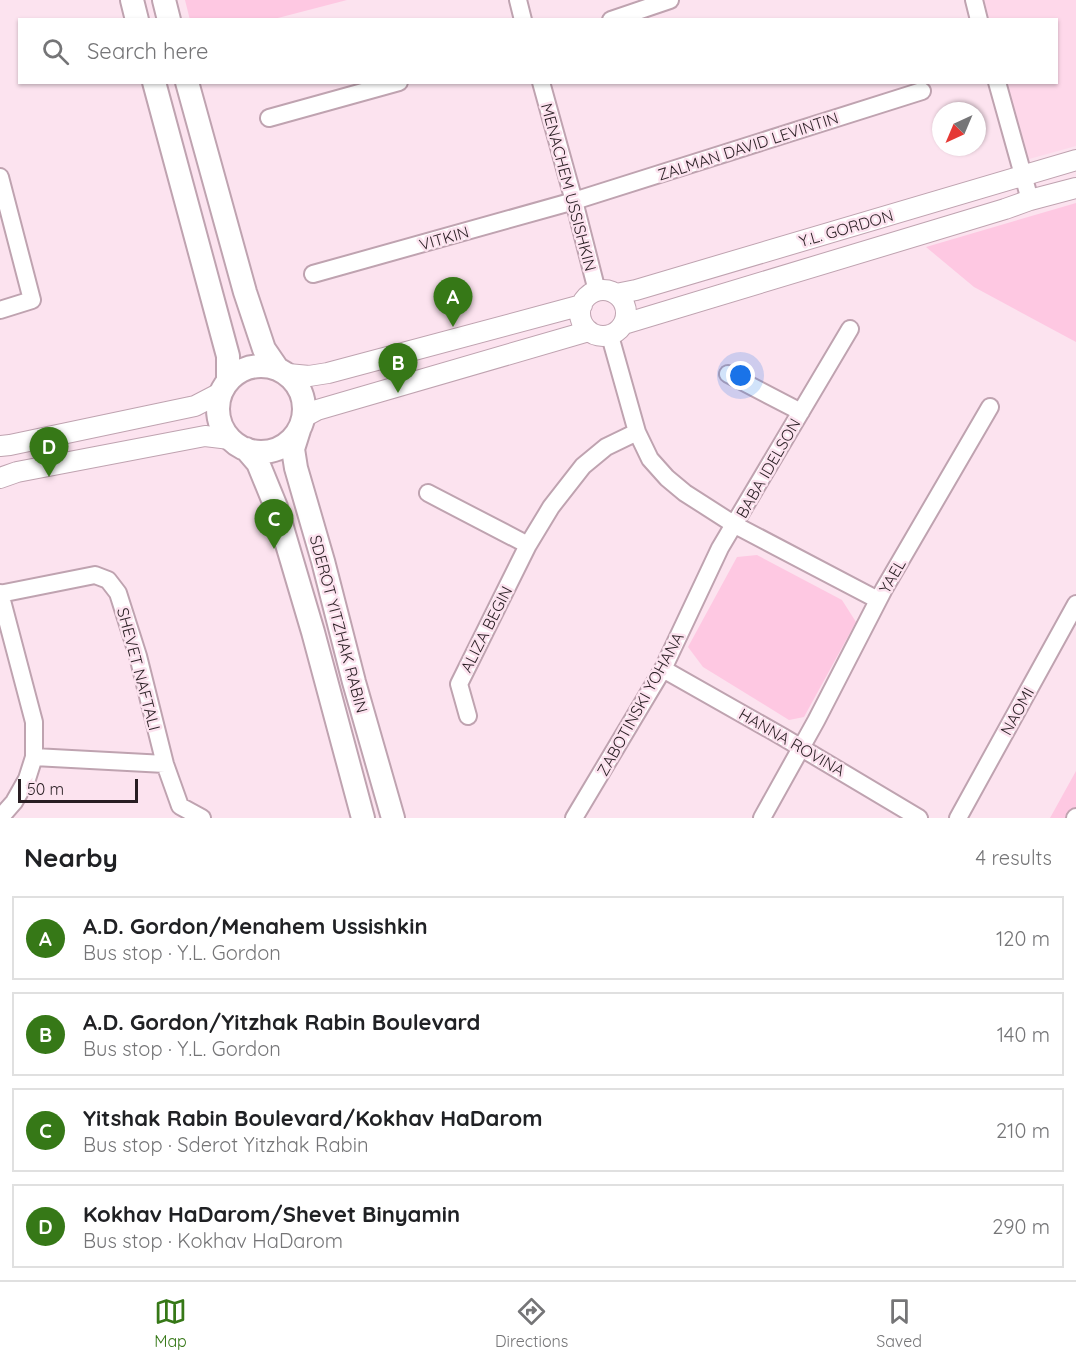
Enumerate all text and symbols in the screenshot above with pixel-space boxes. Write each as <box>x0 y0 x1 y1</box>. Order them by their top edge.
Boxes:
search box <box>18 18 1058 84</box>
icon: search <box>39 35 72 68</box>
text: Search here <box>87 37 208 65</box>
street label: MENACHEM USSISHKIN <box>537 101 601 273</box>
north arrow <box>932 102 986 156</box>
street label: ZALMAN DAVID LEVINTIN <box>655 107 841 185</box>
street label: Y.L. GORDON <box>797 205 895 251</box>
street label: VITKIN <box>417 221 471 255</box>
pin: A <box>434 278 472 327</box>
pin: B <box>378 344 418 393</box>
your location <box>726 361 755 390</box>
street label: BABA IDELSON <box>731 415 805 521</box>
pin: D <box>29 428 68 477</box>
pin: C <box>254 500 294 549</box>
street label: SDEROT YITZHAK RABIN <box>306 533 372 715</box>
street label: YAEL <box>874 555 910 597</box>
street label: ALIZA BEGIN <box>456 583 516 675</box>
street label: SHEVET NAFTALI <box>113 605 165 733</box>
street label: ZABOTINSKI YOHANA <box>592 629 688 779</box>
street label: NAOMI <box>996 684 1038 738</box>
street label: HANNA ROVINA <box>735 704 849 780</box>
scale bar <box>18 776 138 804</box>
text: 50 m <box>27 779 64 799</box>
text: Nearby <box>24 841 118 874</box>
text: 4 results <box>976 845 1052 870</box>
text: A.D. Gordon/Menahem Ussishkin <box>83 912 428 940</box>
text: A <box>39 926 52 951</box>
text: 120 m <box>996 926 1050 951</box>
text: Bus stop · Y.L. Gordon <box>83 940 281 965</box>
text: A.D. Gordon/Yitzhak Rabin Boulevard <box>83 1008 480 1036</box>
text: B <box>39 1022 52 1047</box>
text: 140 m <box>997 1022 1050 1047</box>
text: Bus stop · Y.L. Gordon <box>83 1036 281 1061</box>
text: Yitshak Rabin Boulevard/Kokhav HaDarom <box>83 1104 542 1132</box>
text: C <box>39 1118 52 1143</box>
text: 210 m <box>996 1118 1050 1143</box>
text: Bus stop · Sderot Yitzhak Rabin <box>83 1132 369 1157</box>
text: Kokhav HaDarom/Shevet Binyamin <box>83 1200 460 1228</box>
text: D <box>38 1214 53 1239</box>
text: 290 m <box>992 1214 1050 1239</box>
text: Bus stop · Kokhav HaDarom <box>83 1228 343 1253</box>
tab: Map <box>154 1295 187 1351</box>
tab: Directions <box>495 1295 568 1351</box>
tab: Saved <box>876 1295 922 1351</box>

